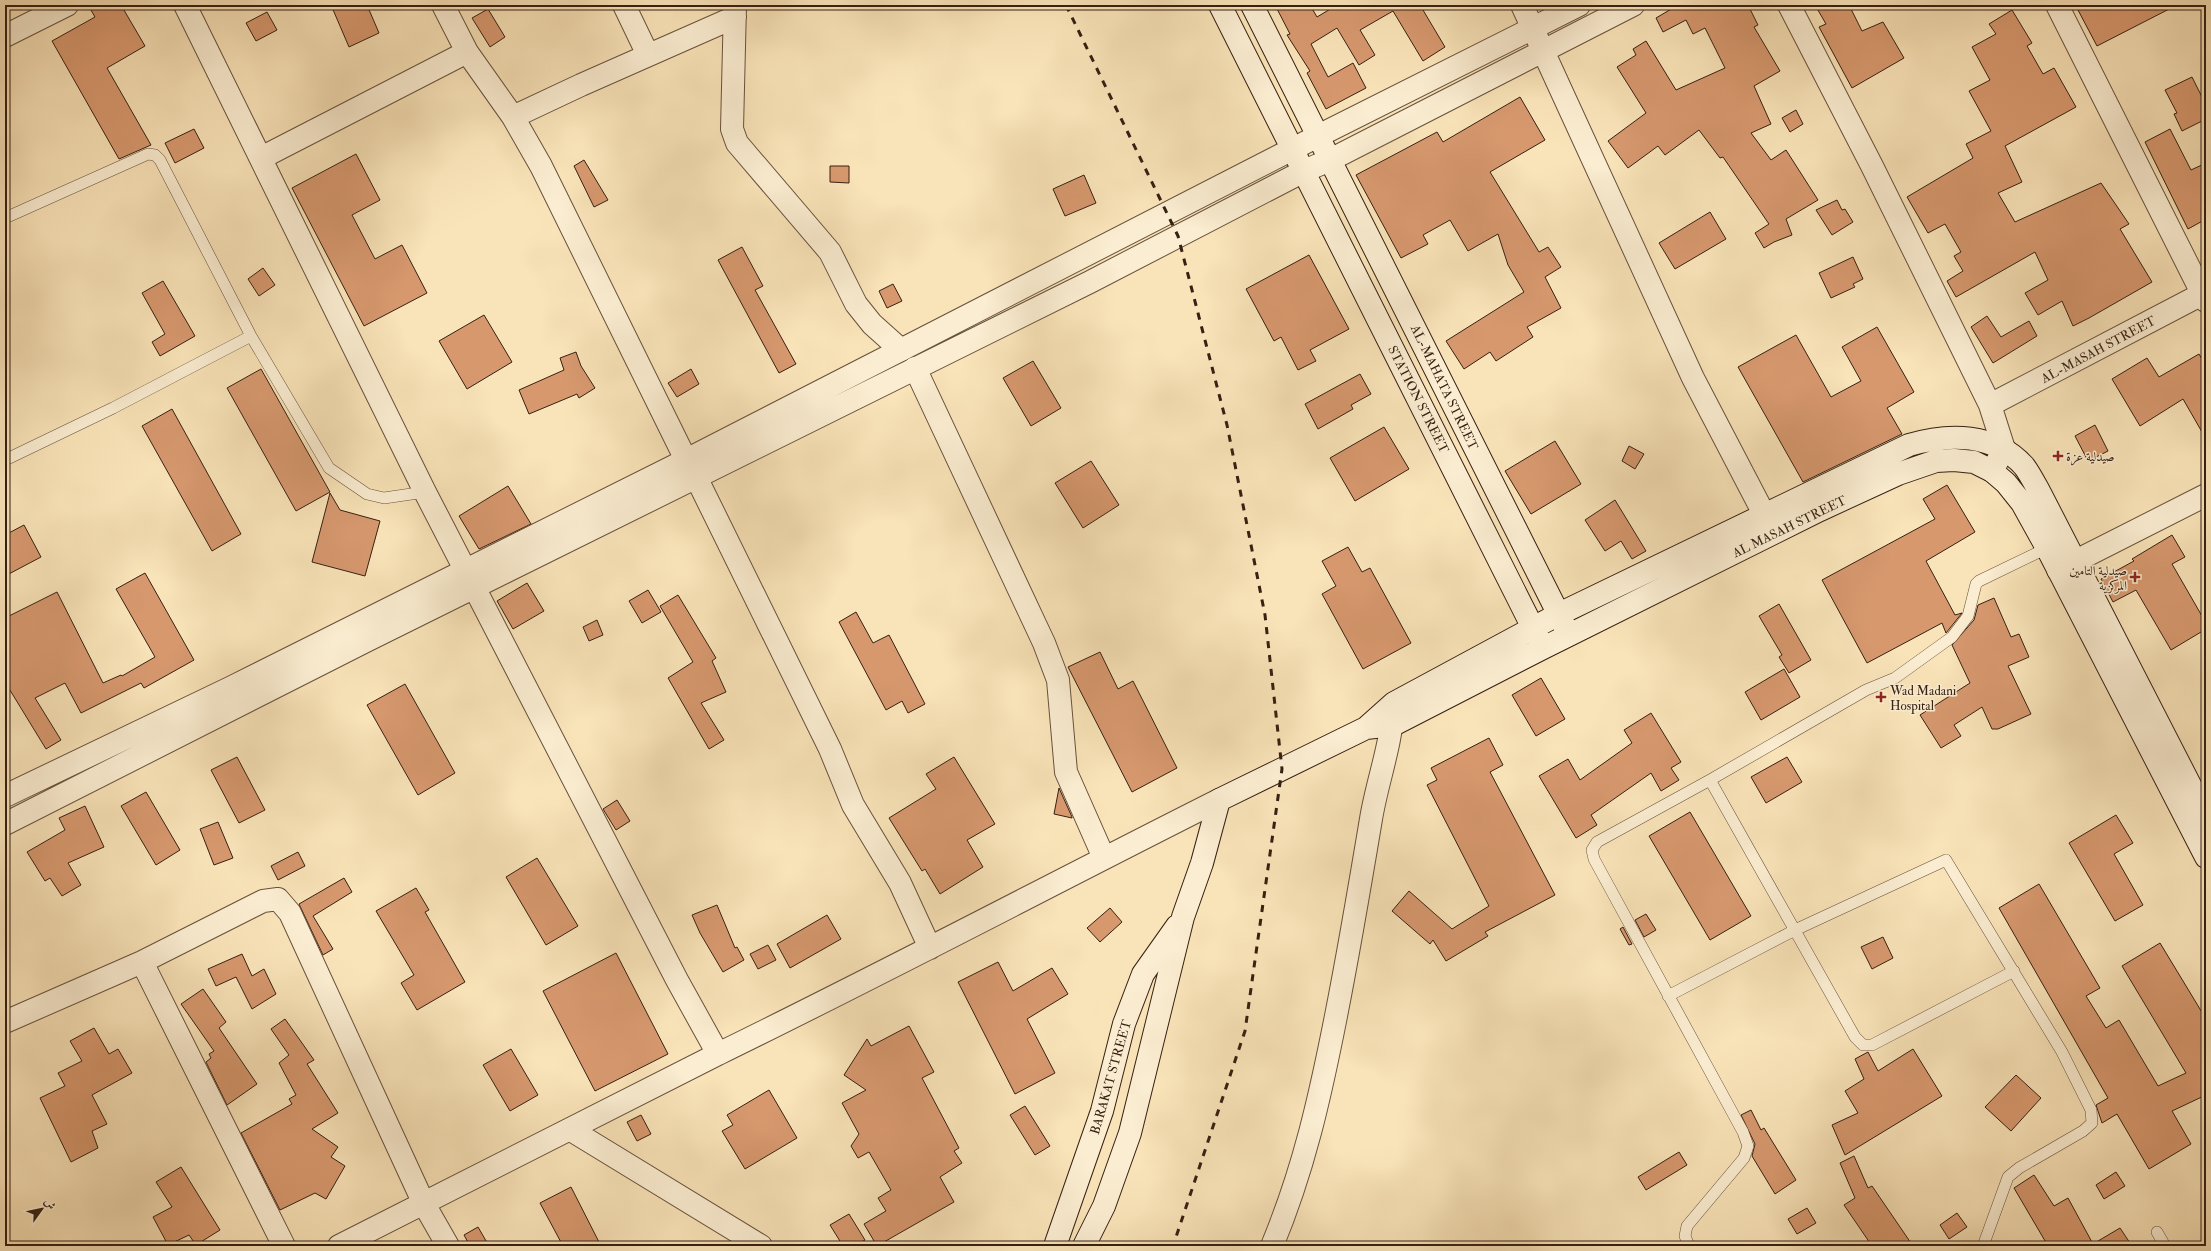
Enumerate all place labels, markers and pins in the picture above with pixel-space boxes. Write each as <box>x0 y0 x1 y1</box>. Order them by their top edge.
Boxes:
place label: صيدلية عزة <box>2066 449 2115 466</box>
marker: صيدلية عزة <box>2053 451 2063 461</box>
place label: صيدلية التامين المركزية <box>2069 563 2127 594</box>
marker: صيدلية التامين المركزية <box>2130 572 2140 582</box>
place label: Wad Madani Hospital <box>1889 683 1957 715</box>
marker: Wad Madani Hospital <box>1875 691 1887 703</box>

